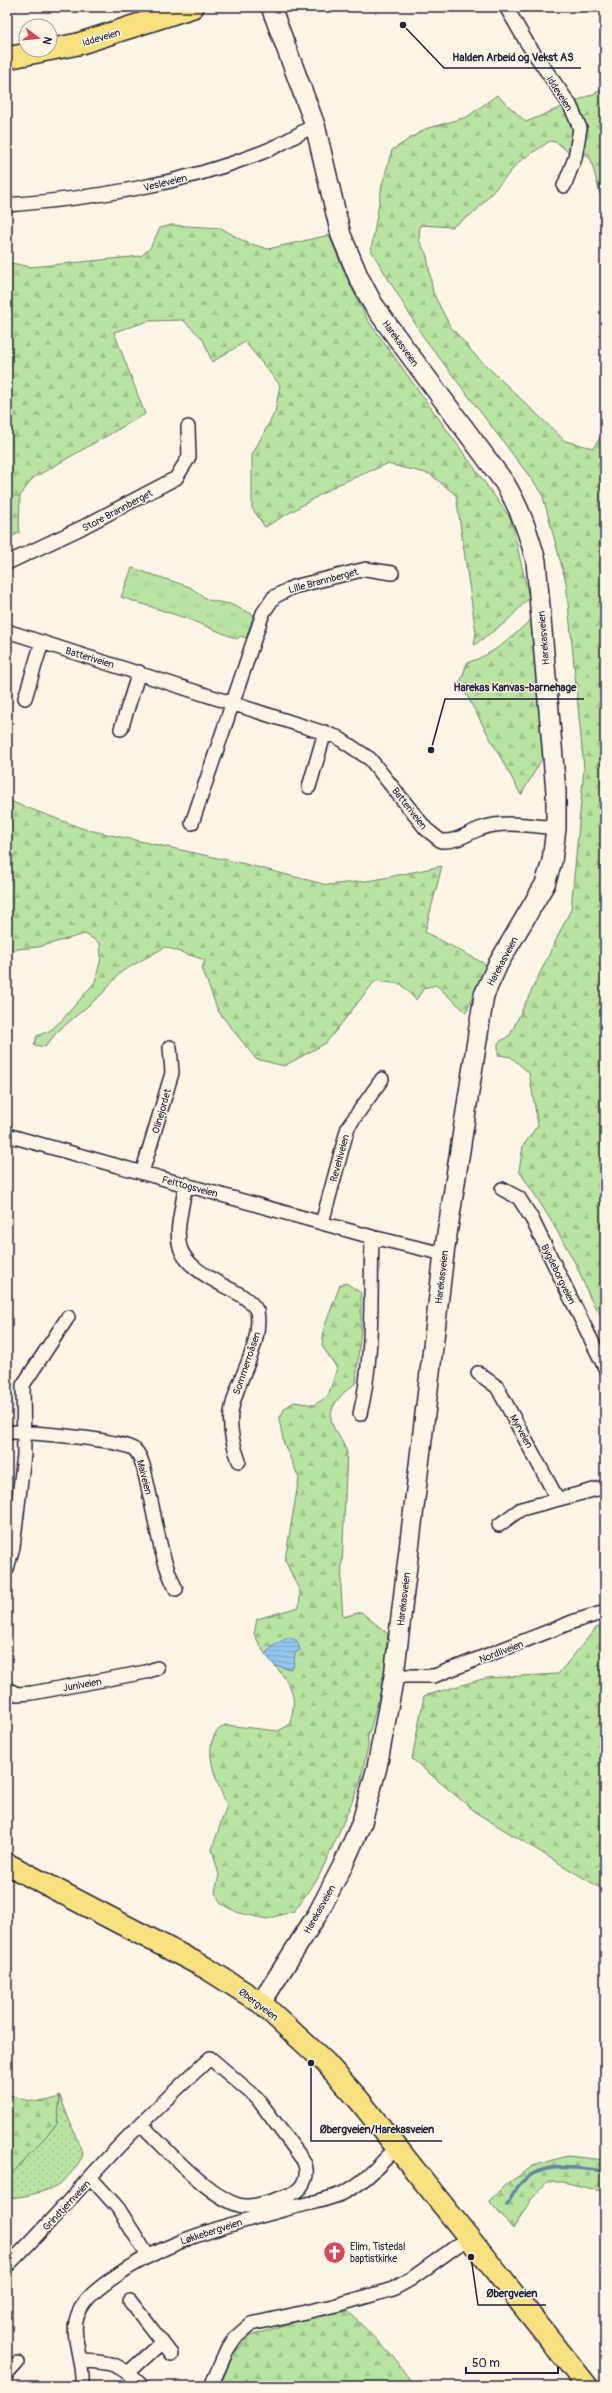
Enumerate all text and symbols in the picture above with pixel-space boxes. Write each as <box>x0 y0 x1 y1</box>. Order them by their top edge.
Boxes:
north arrow <box>18 18 58 58</box>
street label: Iddeveien <box>81 26 122 49</box>
text: N <box>40 35 54 47</box>
callout: Halden Arbeid og Vekst AS <box>444 45 581 68</box>
text: Halden Arbeid og Vekst AS <box>452 51 574 64</box>
street label: Iddeveien <box>543 74 575 114</box>
street label: Vesleveien <box>142 172 189 194</box>
street label: Harekasveien <box>379 318 421 369</box>
street label: Store Brannberget <box>80 487 156 534</box>
street label: Lille Brannberget <box>287 566 360 596</box>
street label: Harekasveien <box>536 610 552 665</box>
street label: Batteriveien <box>64 645 116 671</box>
callout: Harekas Kanvas-barnehage <box>445 676 584 699</box>
text: Harekas Kanvas-barnehage <box>454 681 577 694</box>
street label: Batteriveien <box>389 785 430 832</box>
street label: Harekasveien <box>485 934 521 988</box>
street label: Olinejordet <box>150 1087 174 1135</box>
street label: Revehiveien <box>328 1133 352 1183</box>
street label: Felttogsveien <box>160 1174 219 1200</box>
street label: Bygdeborgveien <box>538 1242 578 1307</box>
street label: Harekasveien <box>433 1249 451 1305</box>
street label: Sommerroåsen <box>230 1330 263 1396</box>
street label: Myrveien <box>507 1413 535 1451</box>
street label: Maiveien <box>134 1459 155 1496</box>
street label: Harekasveien <box>395 1571 413 1627</box>
street label: Nordliveien <box>478 1638 526 1666</box>
street label: Juniveien <box>62 1676 103 1694</box>
street label: Harekasveien <box>301 1883 338 1936</box>
street label: Øbergveien <box>236 1986 281 2024</box>
callout: Øbergveien/Harekasveien <box>311 2118 442 2141</box>
text: Øbergveien/Harekasveien <box>320 2123 434 2136</box>
street label: Grindtjernveien <box>40 2178 93 2233</box>
street label: Løkkebergveien <box>179 2216 244 2248</box>
church icon: Elim, Tistedal baptistkirke <box>321 2239 347 2265</box>
place label: Elim, Tistedal baptistkirke <box>350 2241 405 2265</box>
callout: Øbergveien <box>478 2282 546 2305</box>
text: Øbergveien <box>486 2287 538 2300</box>
scale bar <box>466 2349 558 2375</box>
text: 50 m <box>472 2356 500 2371</box>

